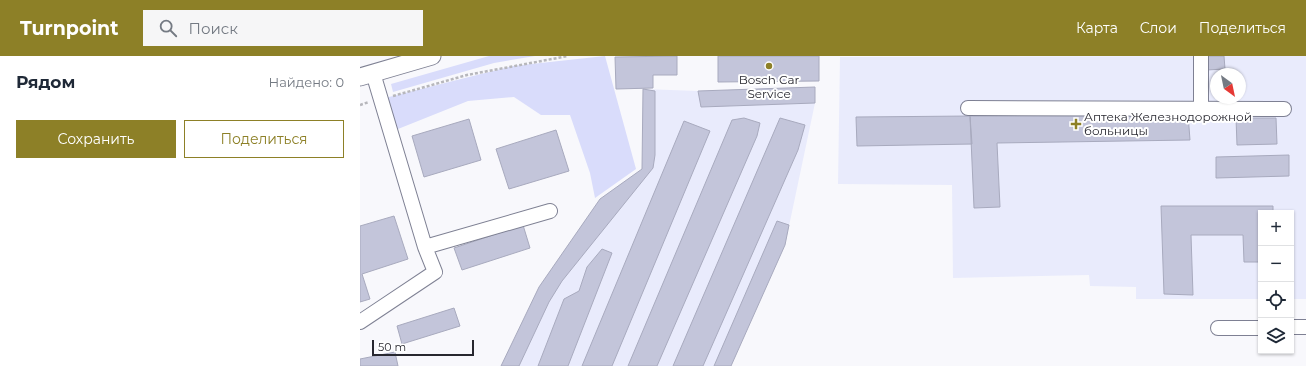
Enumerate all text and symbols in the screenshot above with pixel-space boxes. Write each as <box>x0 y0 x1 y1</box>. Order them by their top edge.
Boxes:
search box <box>143 10 423 46</box>
text: Turnpoint <box>20 17 119 40</box>
icon: search <box>157 17 179 39</box>
text: Поиск <box>189 19 238 38</box>
text: Карта <box>1076 19 1118 37</box>
text: Слои <box>1140 19 1177 37</box>
text: Поделиться <box>1199 19 1286 37</box>
marker: Bosch Car Service <box>764 61 774 71</box>
north arrow <box>1210 68 1246 104</box>
text: Рядом <box>16 72 75 92</box>
place label: Bosch Car Service <box>739 72 800 101</box>
text: Найдено: 0 <box>268 74 344 90</box>
place label: Аптека Железнодорожной больницы <box>1084 109 1252 138</box>
marker: Аптека Железнодорожной больницы <box>1071 119 1081 129</box>
button: Сохранить <box>16 120 176 158</box>
button: Поделиться <box>184 120 344 158</box>
map controls <box>1258 210 1294 354</box>
button: + <box>1258 210 1294 246</box>
button: − <box>1258 246 1294 282</box>
button: locate <box>1258 282 1294 318</box>
button: layers <box>1258 318 1294 354</box>
scale bar <box>372 338 474 357</box>
text: 50 m <box>378 340 406 354</box>

